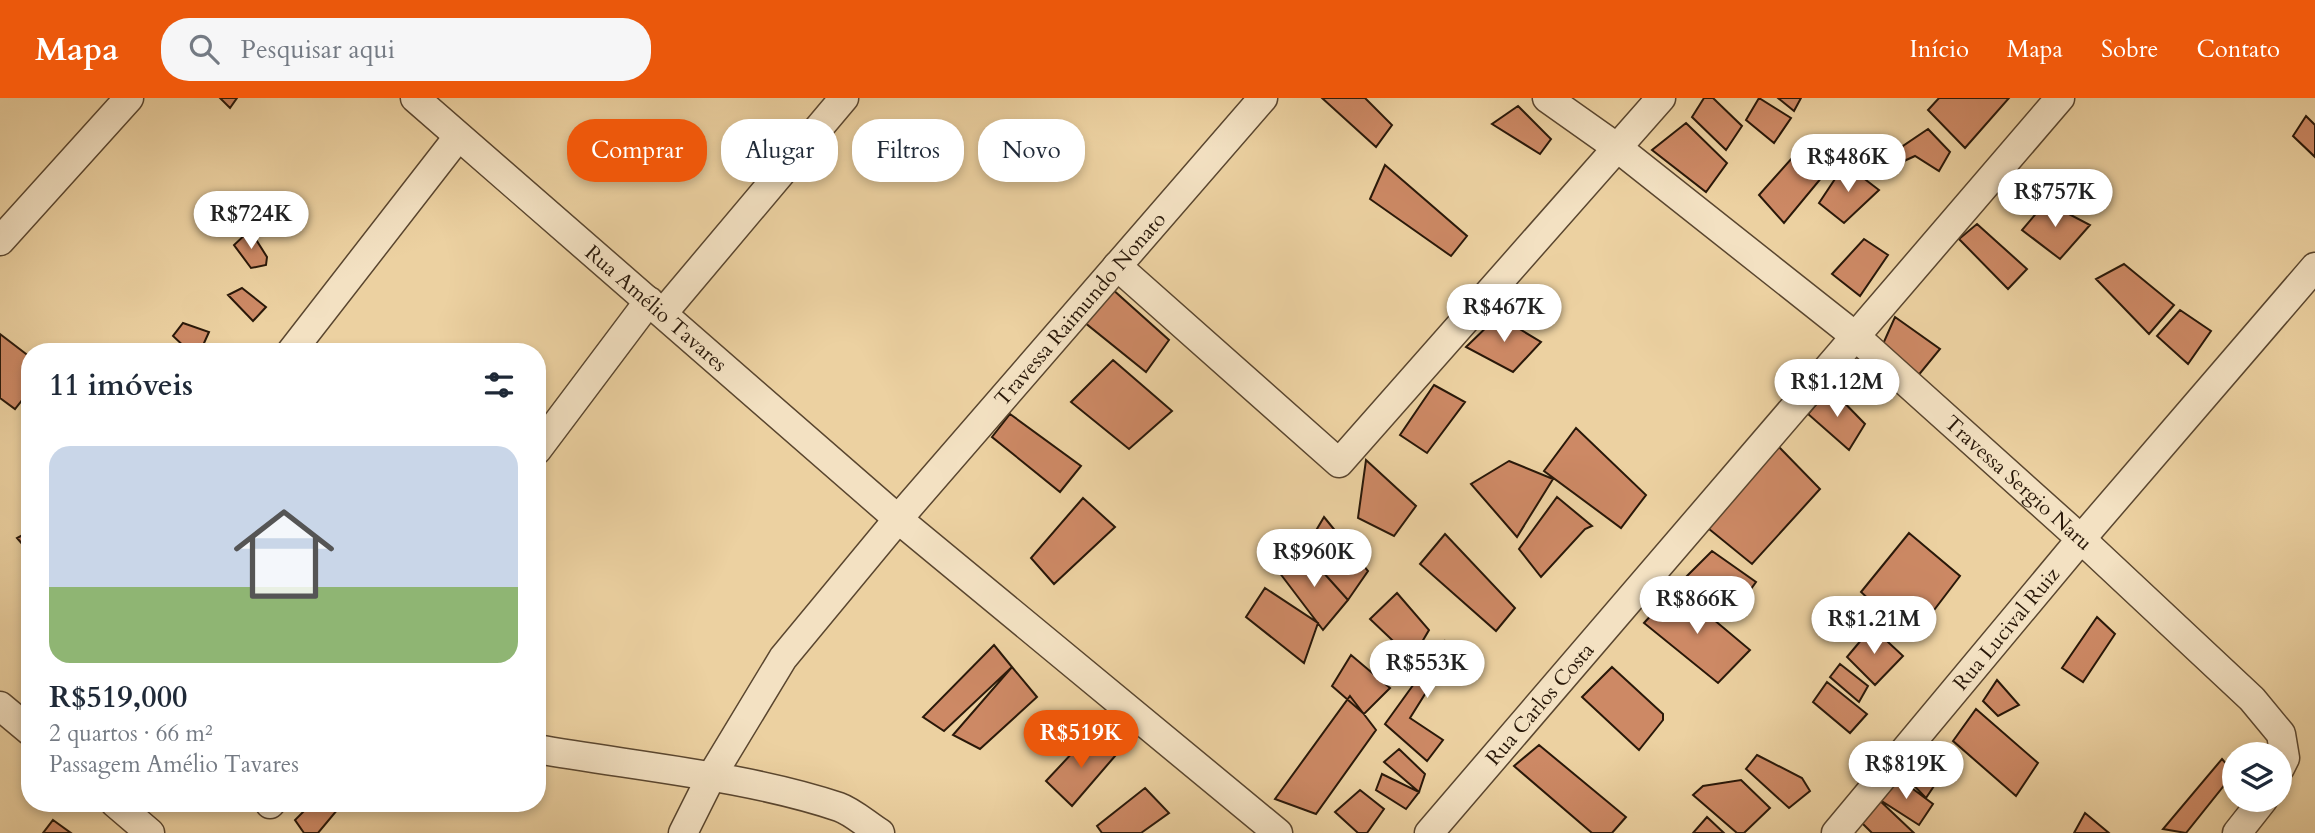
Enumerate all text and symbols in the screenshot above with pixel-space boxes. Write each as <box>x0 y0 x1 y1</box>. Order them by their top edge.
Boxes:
search box <box>161 18 651 81</box>
text: Mapa <box>35 27 119 72</box>
icon: search <box>185 30 223 68</box>
text: Pesquisar aqui <box>241 32 395 67</box>
text: Início <box>1910 33 1969 66</box>
text: Mapa <box>2007 33 2063 66</box>
text: Sobre <box>2101 33 2159 66</box>
text: Contato <box>2197 33 2280 66</box>
chip: Comprar <box>567 119 707 182</box>
chip: Alugar <box>721 119 838 182</box>
chip: Filtros <box>852 119 964 182</box>
chip: Novo <box>978 119 1085 182</box>
pin: R$486K <box>1791 134 1905 194</box>
text: R$486K <box>1807 141 1889 172</box>
pin: R$757K <box>1998 170 2112 229</box>
text: R$757K <box>2014 176 2096 207</box>
pin: R$724K <box>194 192 308 251</box>
text: R$724K <box>210 198 292 229</box>
street label: Travessa Raimundo Nonato <box>988 206 1173 413</box>
street label: Rua Amélio Tavares <box>579 239 733 379</box>
pin: R$467K <box>1447 285 1561 344</box>
text: R$467K <box>1463 291 1545 322</box>
pin: R$1.12M <box>1772 360 1902 419</box>
text: 11 imóveis <box>49 365 193 406</box>
icon: filters <box>480 366 518 404</box>
text: R$1.12M <box>1790 366 1884 397</box>
street label: Travessa Sergio Naru <box>1938 409 2098 557</box>
icon: home <box>221 491 347 617</box>
pin: R$960K <box>1257 530 1371 589</box>
text: R$960K <box>1273 536 1355 567</box>
street label: Rua Lucival Ruiz <box>1947 561 2067 697</box>
pin: R$866K <box>1640 576 1754 636</box>
text: R$866K <box>1656 583 1738 614</box>
pin: R$1.21M <box>1809 596 1939 656</box>
text: R$1.21M <box>1827 603 1921 634</box>
street label: Rua Carlos Costa <box>1479 637 1601 772</box>
pin: R$553K <box>1370 640 1484 700</box>
text: R$553K <box>1386 647 1468 678</box>
text: R$519,000 <box>49 677 187 718</box>
pin: R$519K <box>1024 710 1138 770</box>
text: R$519K <box>1040 717 1122 748</box>
text: 2 quartos · 66 m² <box>49 718 213 749</box>
pin: R$819K <box>1849 742 1963 801</box>
map controls <box>2222 742 2292 812</box>
button: layers <box>2222 742 2292 812</box>
text: R$819K <box>1865 748 1947 779</box>
text: Passagem Amélio Tavares <box>49 749 299 780</box>

